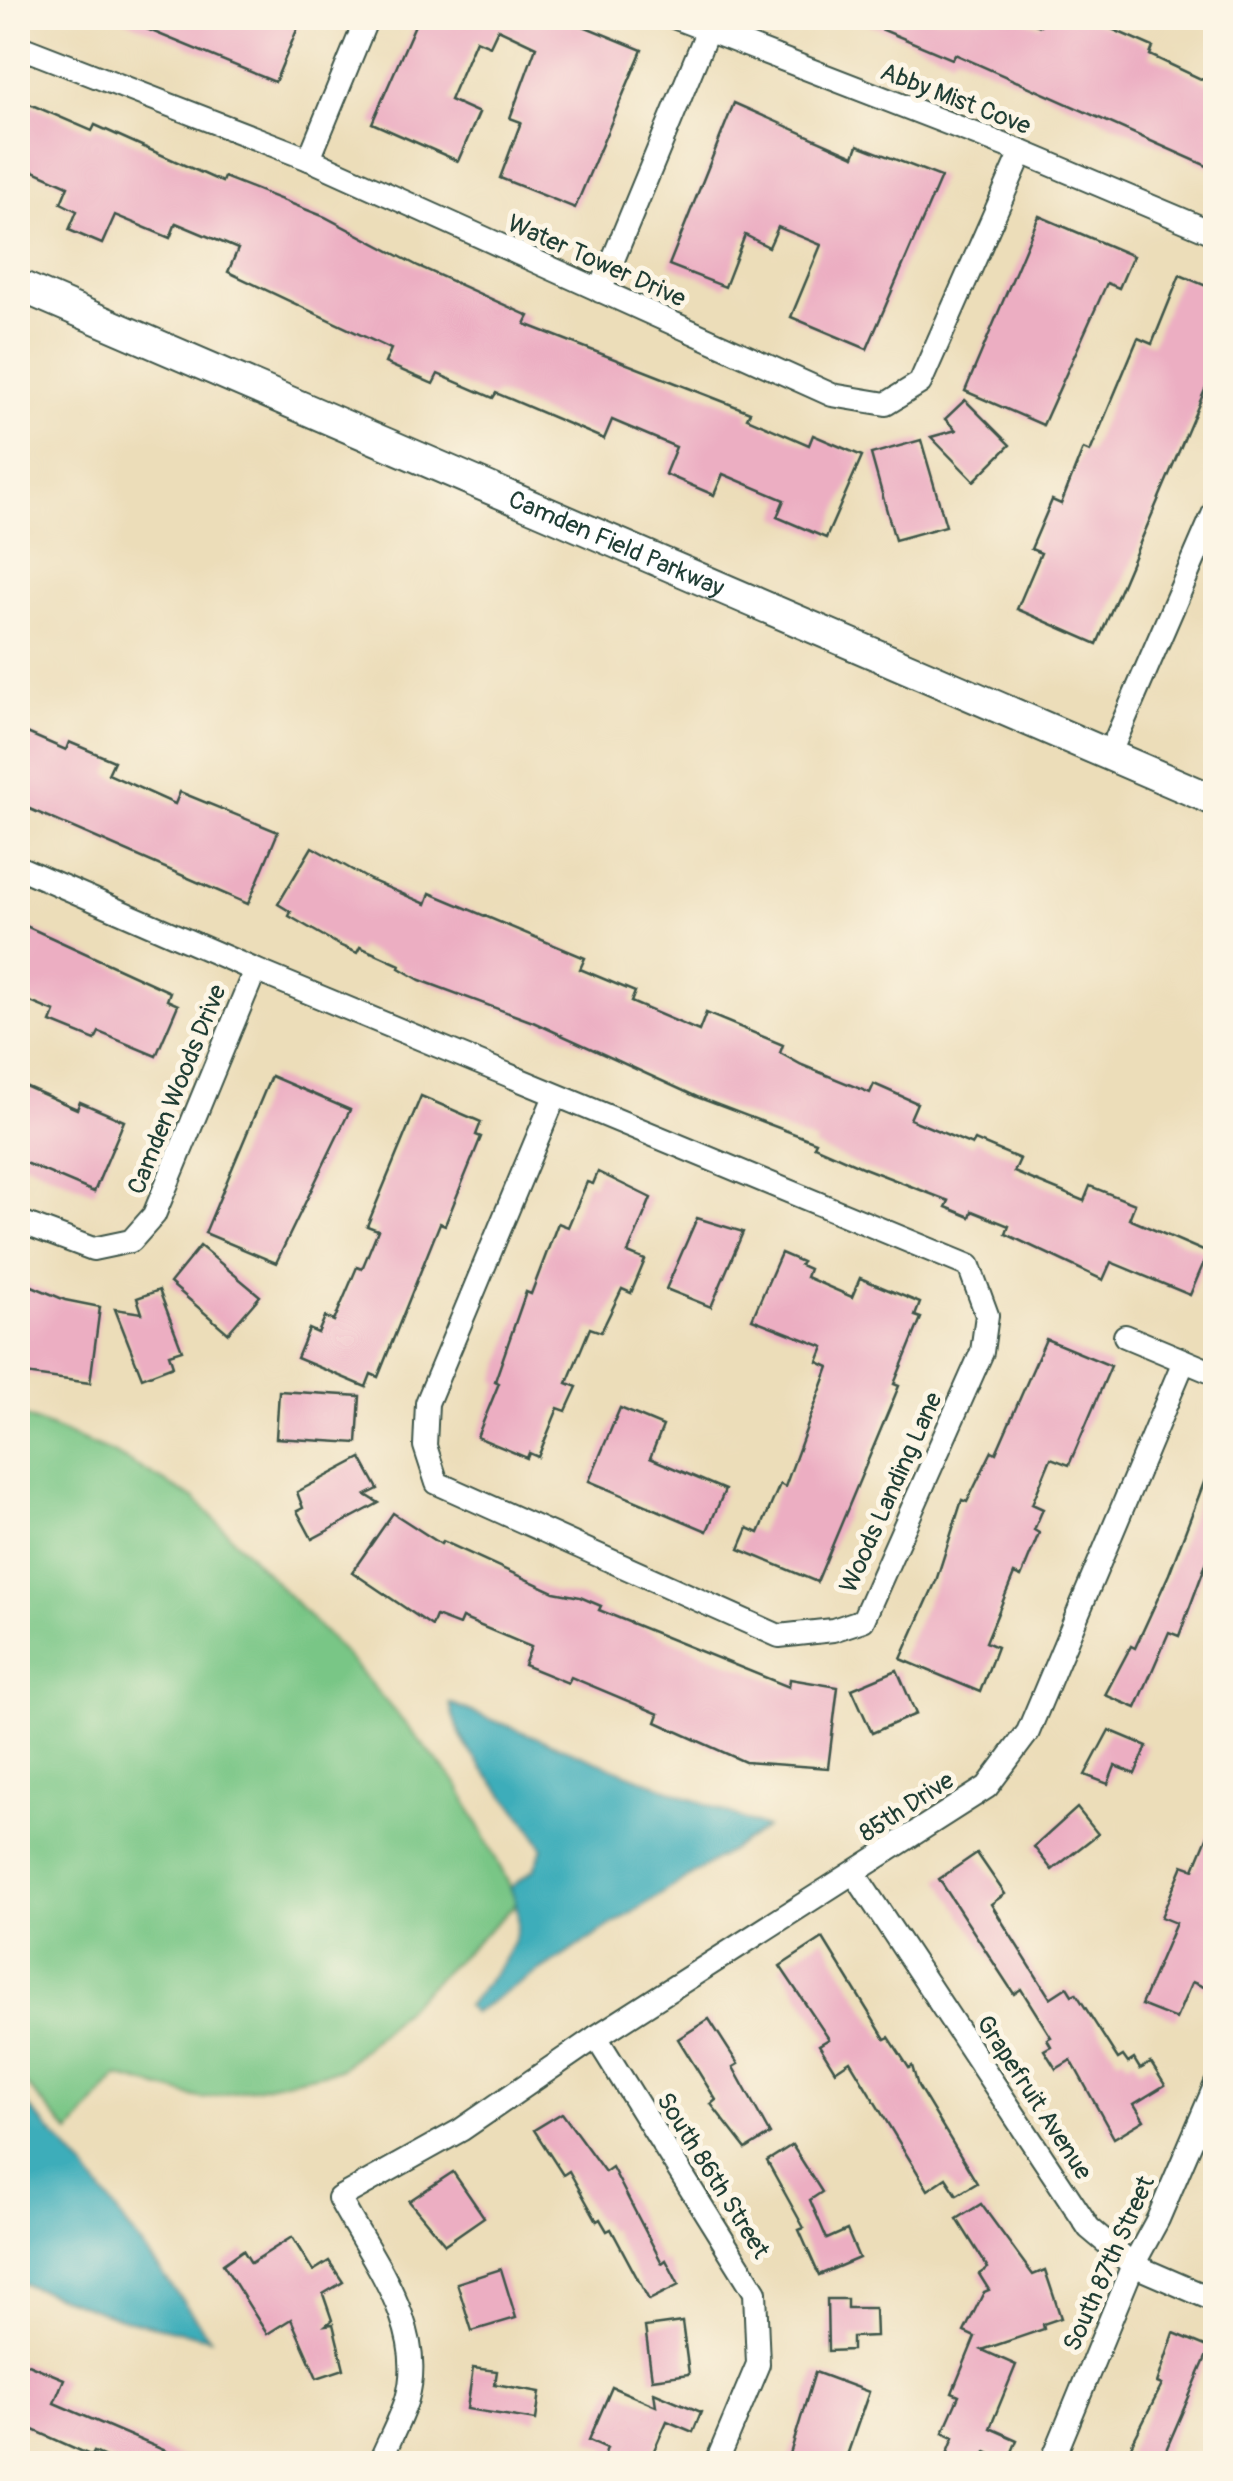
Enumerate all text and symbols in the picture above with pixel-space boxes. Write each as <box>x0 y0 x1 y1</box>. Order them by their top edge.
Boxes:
street label: Abby Mist Cove <box>876 57 1036 142</box>
street label: Water Tower Drive <box>502 208 691 315</box>
street label: Camden Field Parkway <box>504 484 729 604</box>
street label: Camden Woods Drive <box>121 979 234 1199</box>
street label: Woods Landing Lane <box>833 1387 950 1598</box>
street label: 85th Drive <box>854 1765 961 1849</box>
street label: Grapefruit Avenue <box>969 2010 1099 2186</box>
street label: South 86th Street <box>649 2087 777 2265</box>
street label: South 87th Street <box>1057 2170 1162 2356</box>

